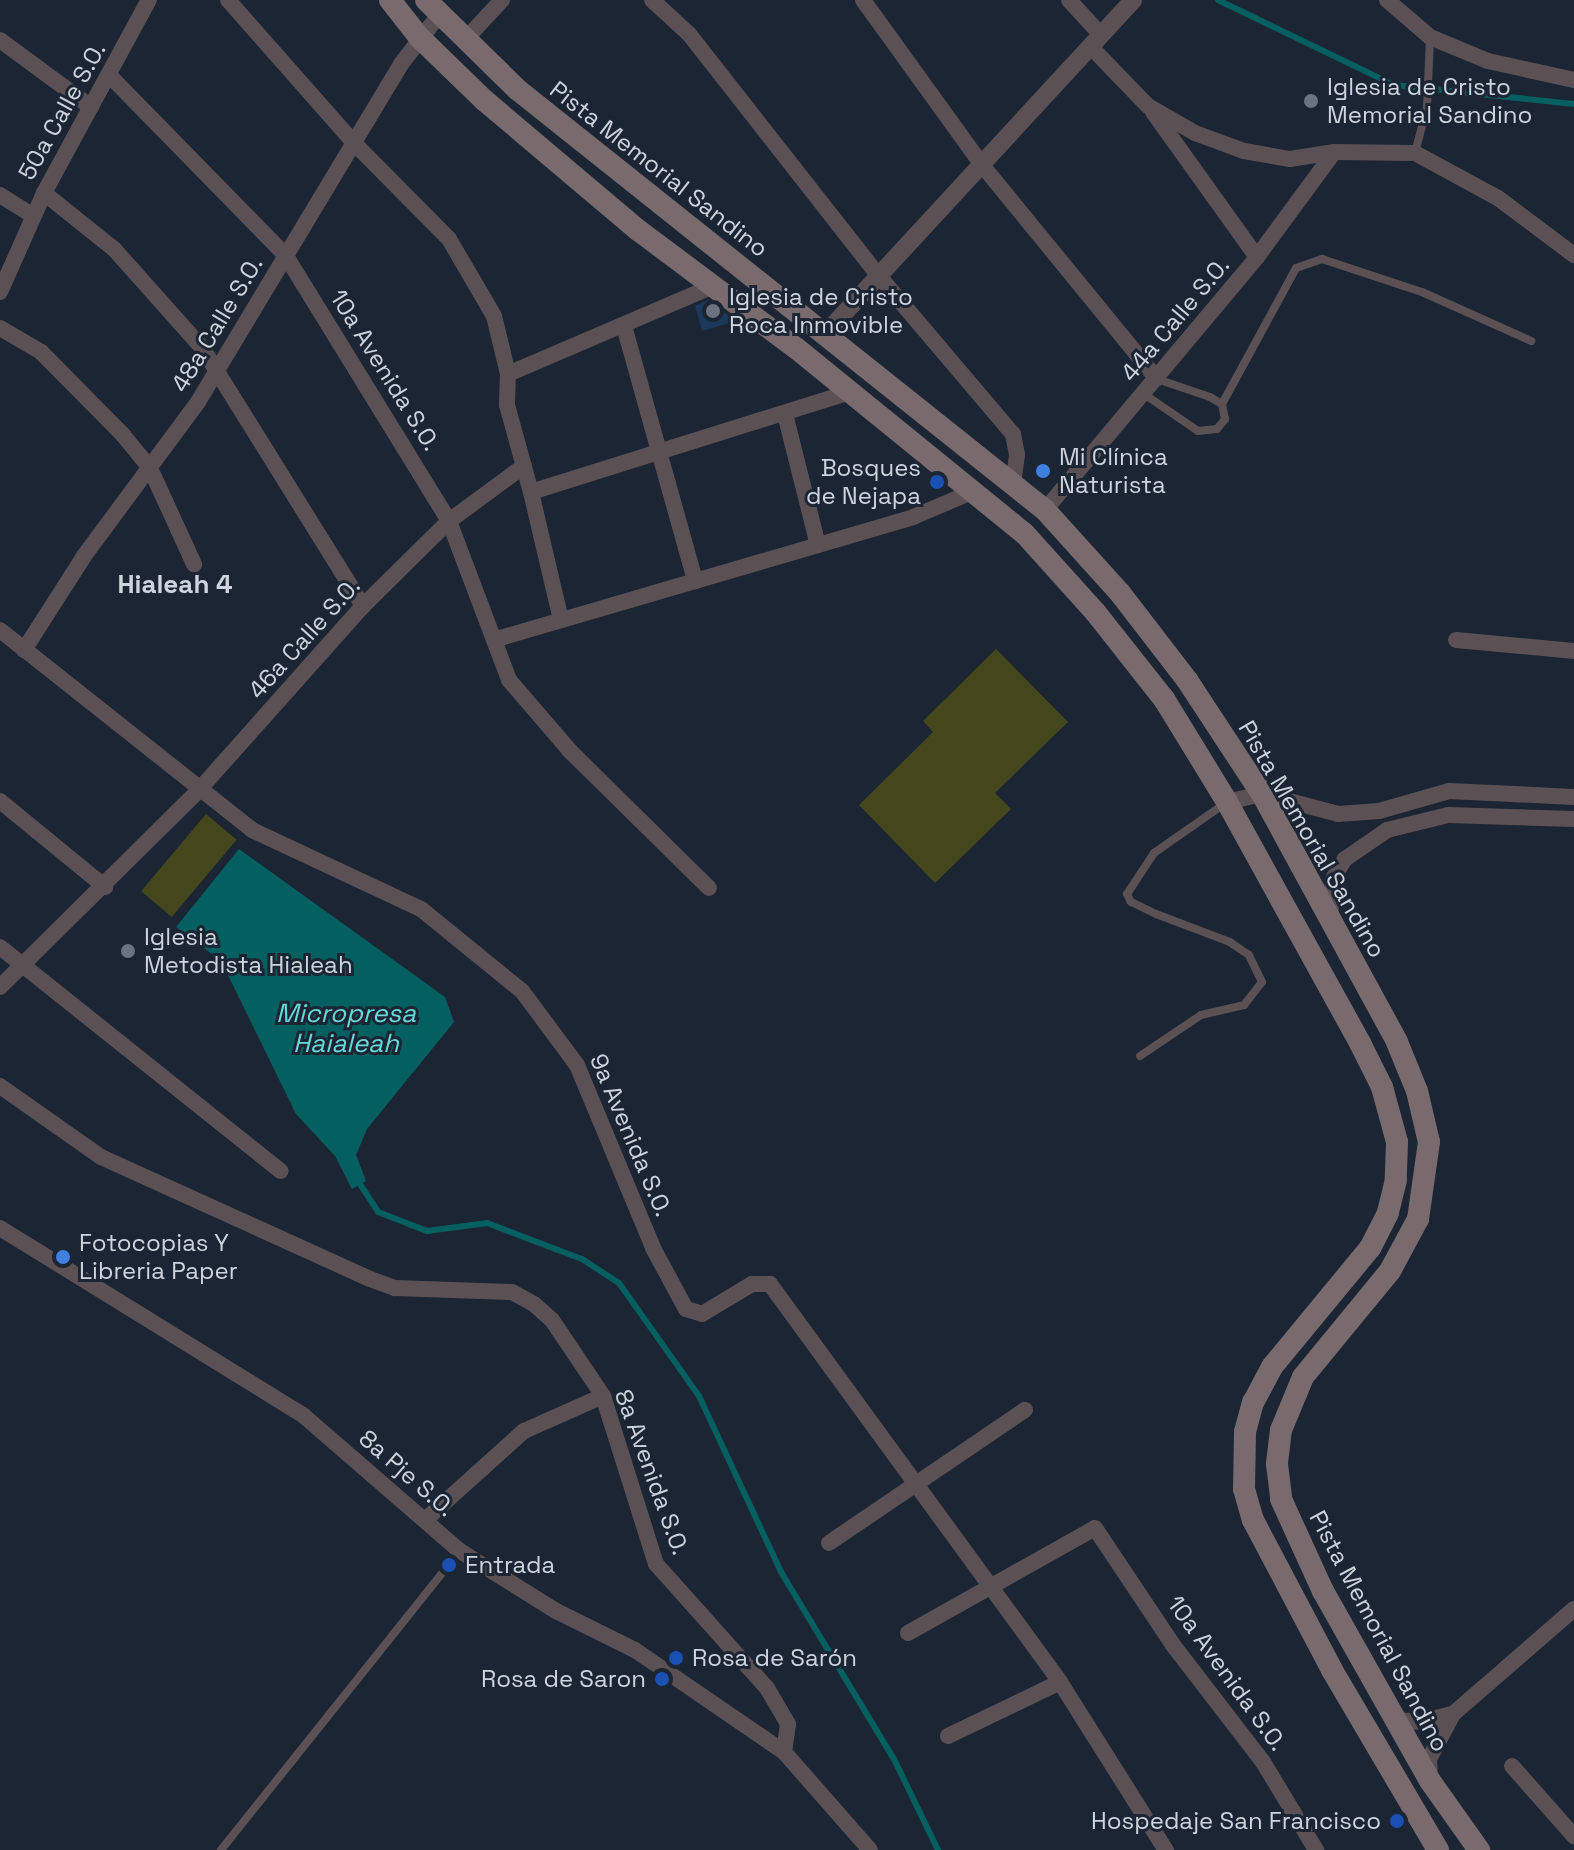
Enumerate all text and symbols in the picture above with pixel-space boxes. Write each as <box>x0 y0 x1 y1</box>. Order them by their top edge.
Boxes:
street label: 50a Calle S.O. <box>12 37 112 185</box>
place label: Iglesia de Cristo Memorial Sandino <box>1327 73 1532 129</box>
street label: Pista Memorial Sandino <box>544 75 774 263</box>
marker: Iglesia de Cristo Memorial Sandino <box>1302 92 1320 110</box>
street label: 48a Calle S.O. <box>165 251 269 397</box>
street label: 44a Calle S.O. <box>1115 251 1235 387</box>
place label: Iglesia de Cristo Roca Inmovible <box>729 283 913 339</box>
street label: 10a Avenida S.O. <box>324 284 446 456</box>
marker: Iglesia de Cristo Roca Inmovible <box>704 302 722 320</box>
place label: Mi Clínica Naturista <box>1059 443 1168 499</box>
place label: Bosques de Nejapa <box>806 454 921 510</box>
marker: Mi Clínica Naturista <box>1034 462 1052 480</box>
marker: Bosques de Nejapa <box>928 473 946 491</box>
district label: Hialeah 4 <box>117 569 233 601</box>
street label: 46a Calle S.O. <box>242 572 366 704</box>
street label: Pista Memorial Sandino <box>1232 715 1392 963</box>
place label: Iglesia Metodista Hialeah <box>144 923 353 979</box>
marker: Iglesia Metodista Hialeah <box>119 942 137 960</box>
water label: Micropresa Haialeah <box>276 998 416 1060</box>
street label: 9a Avenida S.O. <box>584 1049 678 1221</box>
place label: Fotocopias Y Libreria Paper <box>79 1229 238 1285</box>
marker: Fotocopias Y Libreria Paper <box>54 1248 72 1266</box>
street label: 8a Avenida S.O. <box>609 1385 695 1559</box>
street label: 8a Pje S.O. <box>353 1424 461 1522</box>
street label: Pista Memorial Sandino <box>1303 1506 1455 1756</box>
place label: Entrada <box>465 1551 555 1579</box>
marker: Entrada <box>440 1556 458 1574</box>
street label: 10a Avenida S.O. <box>1161 1590 1293 1756</box>
place label: Rosa de Sarón <box>692 1644 857 1672</box>
marker: Rosa de Sarón <box>667 1649 685 1667</box>
place label: Rosa de Saron <box>481 1665 646 1693</box>
marker: Rosa de Saron <box>653 1670 671 1688</box>
place label: Hospedaje San Francisco <box>1091 1807 1381 1835</box>
marker: Hospedaje San Francisco <box>1388 1812 1406 1830</box>

